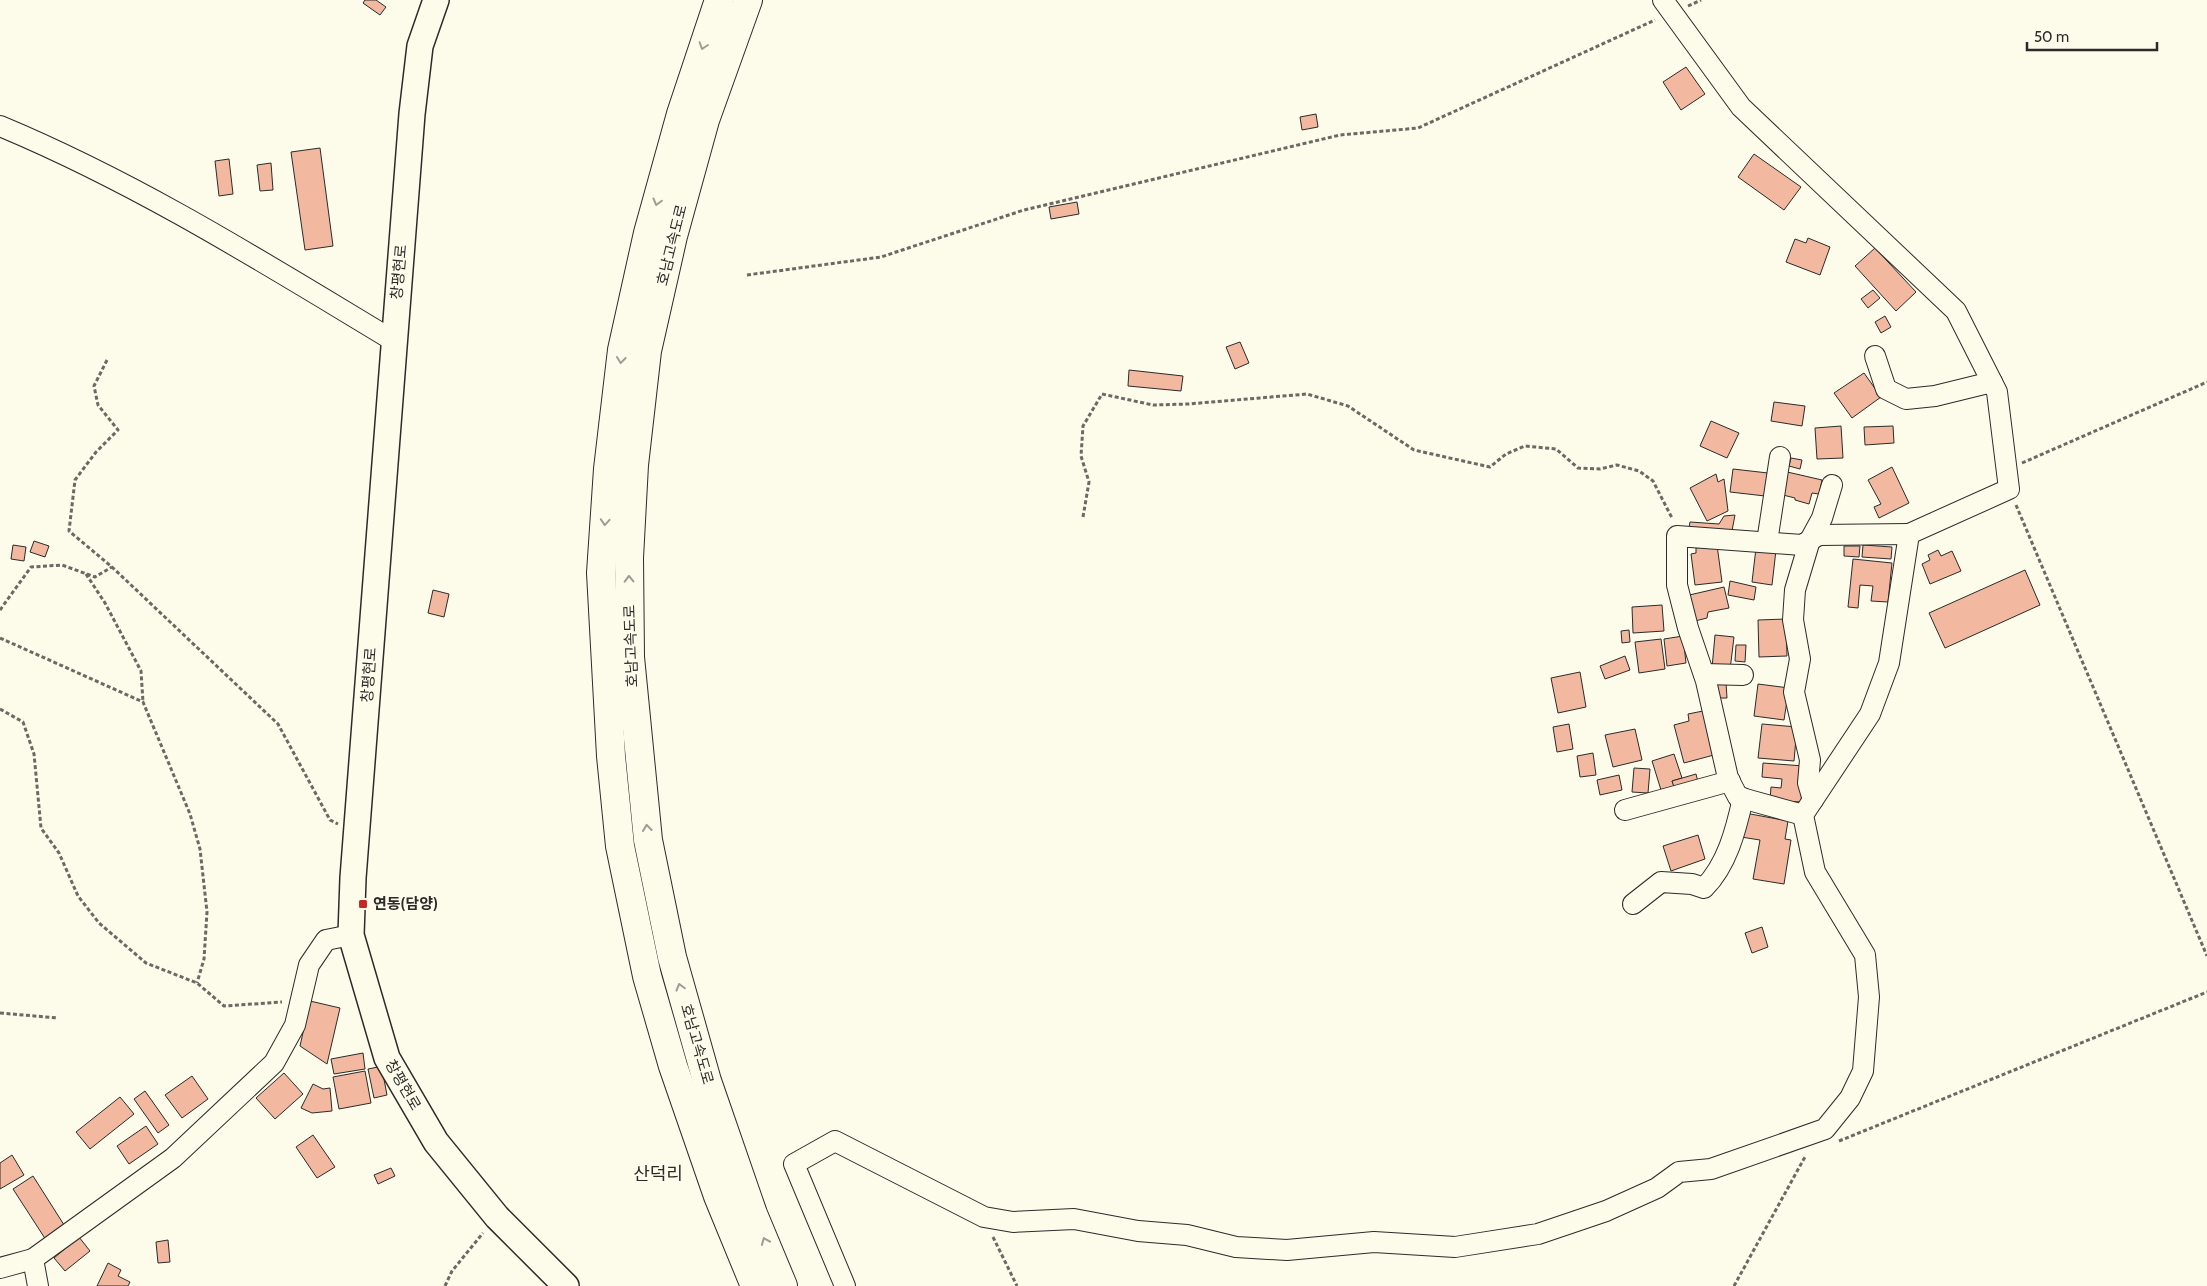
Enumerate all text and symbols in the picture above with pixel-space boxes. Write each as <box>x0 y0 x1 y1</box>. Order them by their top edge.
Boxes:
scale bar <box>2027 20 2157 52</box>
text: 50 m <box>2034 28 2069 46</box>
one-way arrow <box>699 41 709 50</box>
one-way arrow <box>652 197 662 205</box>
street label: 호남고속도로 <box>653 203 691 287</box>
street label: 창평현로 <box>388 244 410 300</box>
one-way arrow <box>616 356 627 364</box>
one-way arrow <box>599 518 610 526</box>
one-way arrow <box>624 575 634 582</box>
street label: 호남고속도로 <box>621 604 641 688</box>
street label: 창평현로 <box>358 647 380 703</box>
one-way arrow <box>642 824 653 832</box>
place label: 연동(담양) <box>373 895 438 913</box>
marker: 연동(담양) <box>357 898 369 910</box>
one-way arrow <box>676 984 686 992</box>
street label: 호남고속도로 <box>677 1002 717 1086</box>
street label: 창평현로 <box>381 1057 425 1113</box>
district label: 산덕리 <box>633 1163 683 1185</box>
one-way arrow <box>760 1237 771 1246</box>

